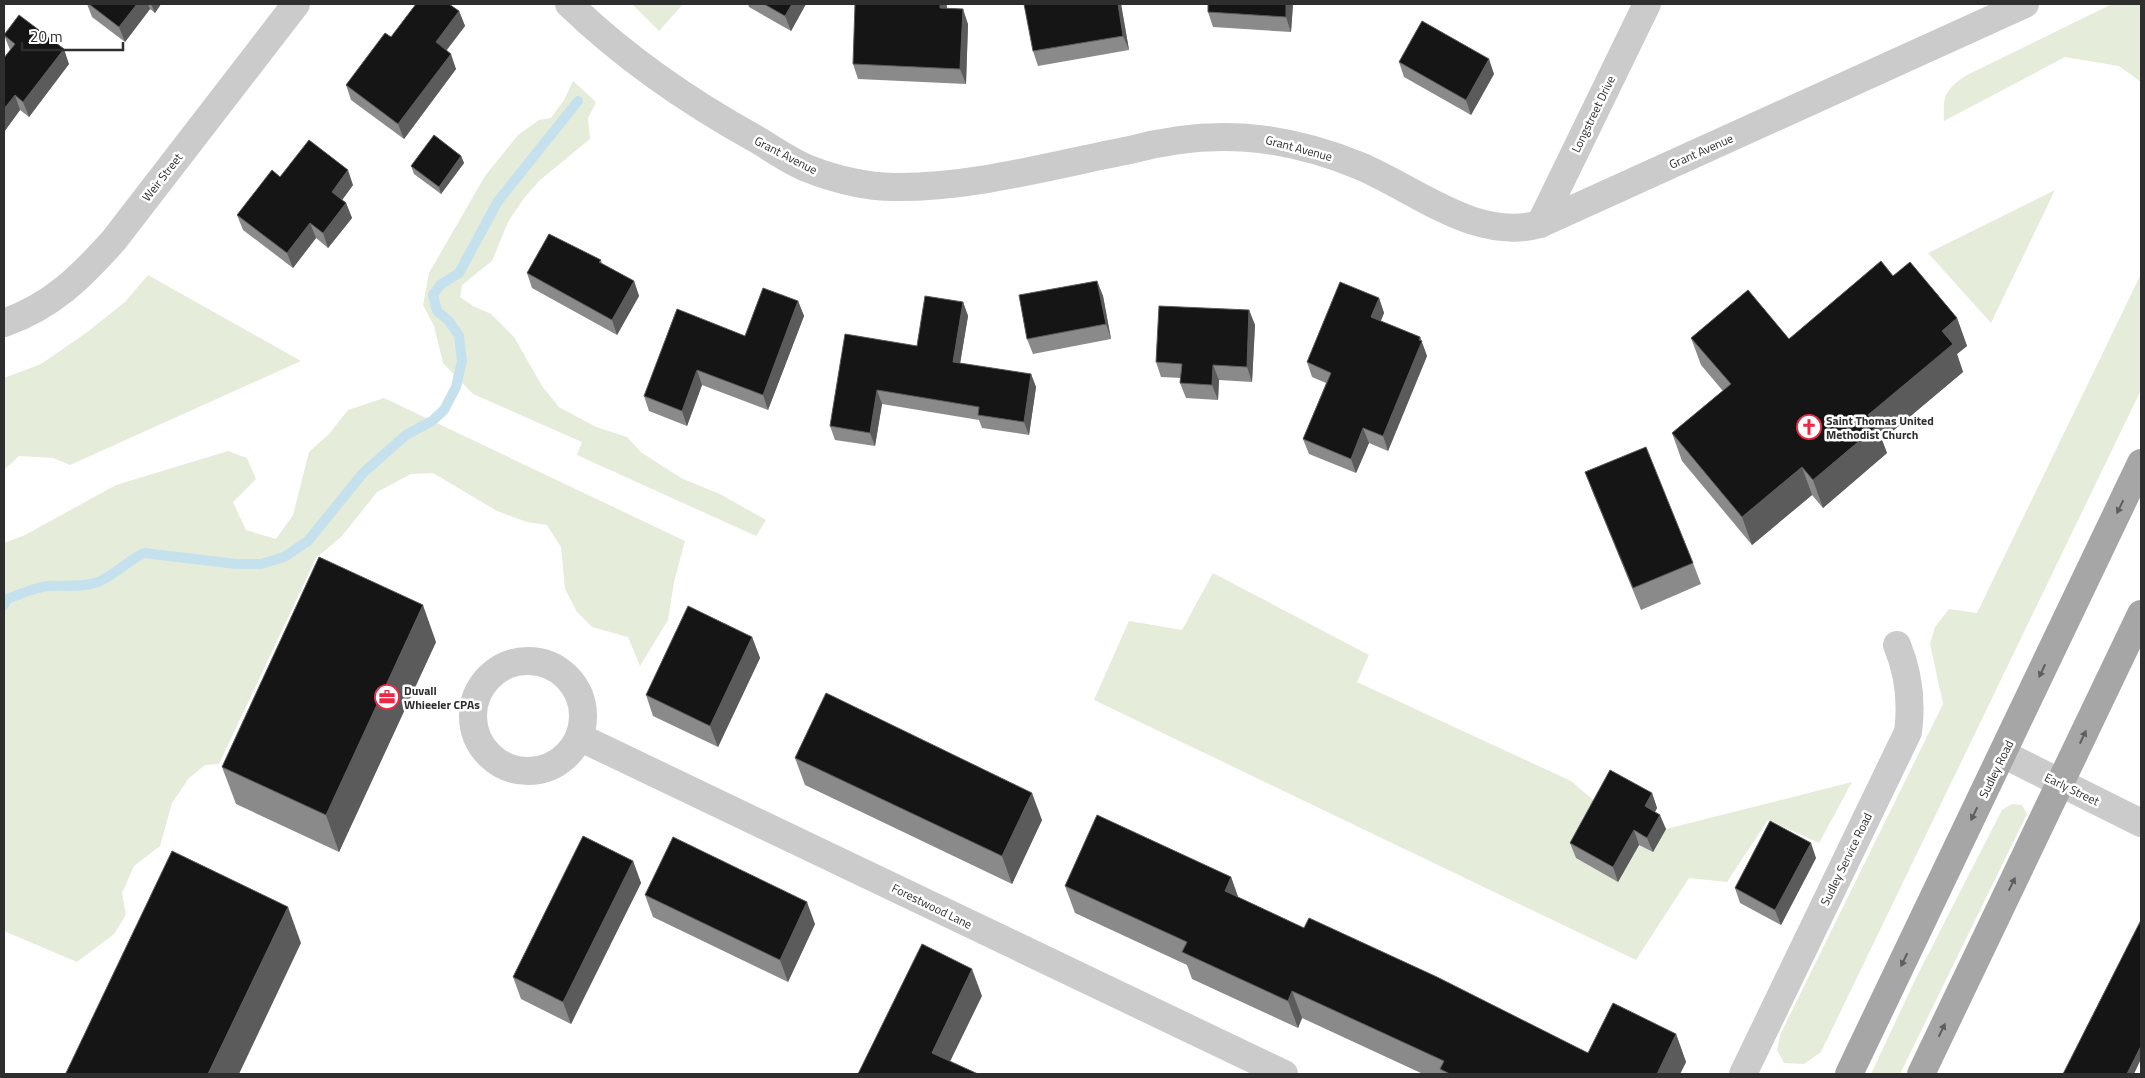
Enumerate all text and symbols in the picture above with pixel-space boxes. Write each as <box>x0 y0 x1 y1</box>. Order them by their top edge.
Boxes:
scale bar <box>22 20 124 52</box>
text: 20 m <box>30 25 63 48</box>
street label: Longstreet Drive <box>1566 72 1620 156</box>
street label: Grant Avenue <box>1666 128 1736 174</box>
street label: Grant Avenue <box>1264 130 1334 166</box>
street label: Grant Avenue <box>751 131 821 179</box>
street label: Weir Street <box>137 148 187 205</box>
place label: Saint Thomas United Methodist Church <box>1826 411 1934 444</box>
church icon: Saint Thomas United Methodist Church <box>1796 414 1822 440</box>
one-way arrow <box>2116 500 2124 514</box>
one-way arrow <box>2038 664 2046 678</box>
place label: Duvall Whieeler CPAs <box>404 681 480 714</box>
office icon: Duvall Whieeler CPAs <box>374 684 400 710</box>
one-way arrow <box>2078 730 2087 745</box>
street label: Sudley Road <box>1974 737 2018 801</box>
street label: Early Street <box>2041 768 2103 811</box>
one-way arrow <box>1970 807 1978 821</box>
street label: Sudley Service Road <box>1815 809 1877 909</box>
one-way arrow <box>2008 877 2016 891</box>
street label: Forestwood Lane <box>889 878 975 934</box>
one-way arrow <box>1900 953 1908 967</box>
one-way arrow <box>1938 1023 1946 1037</box>

